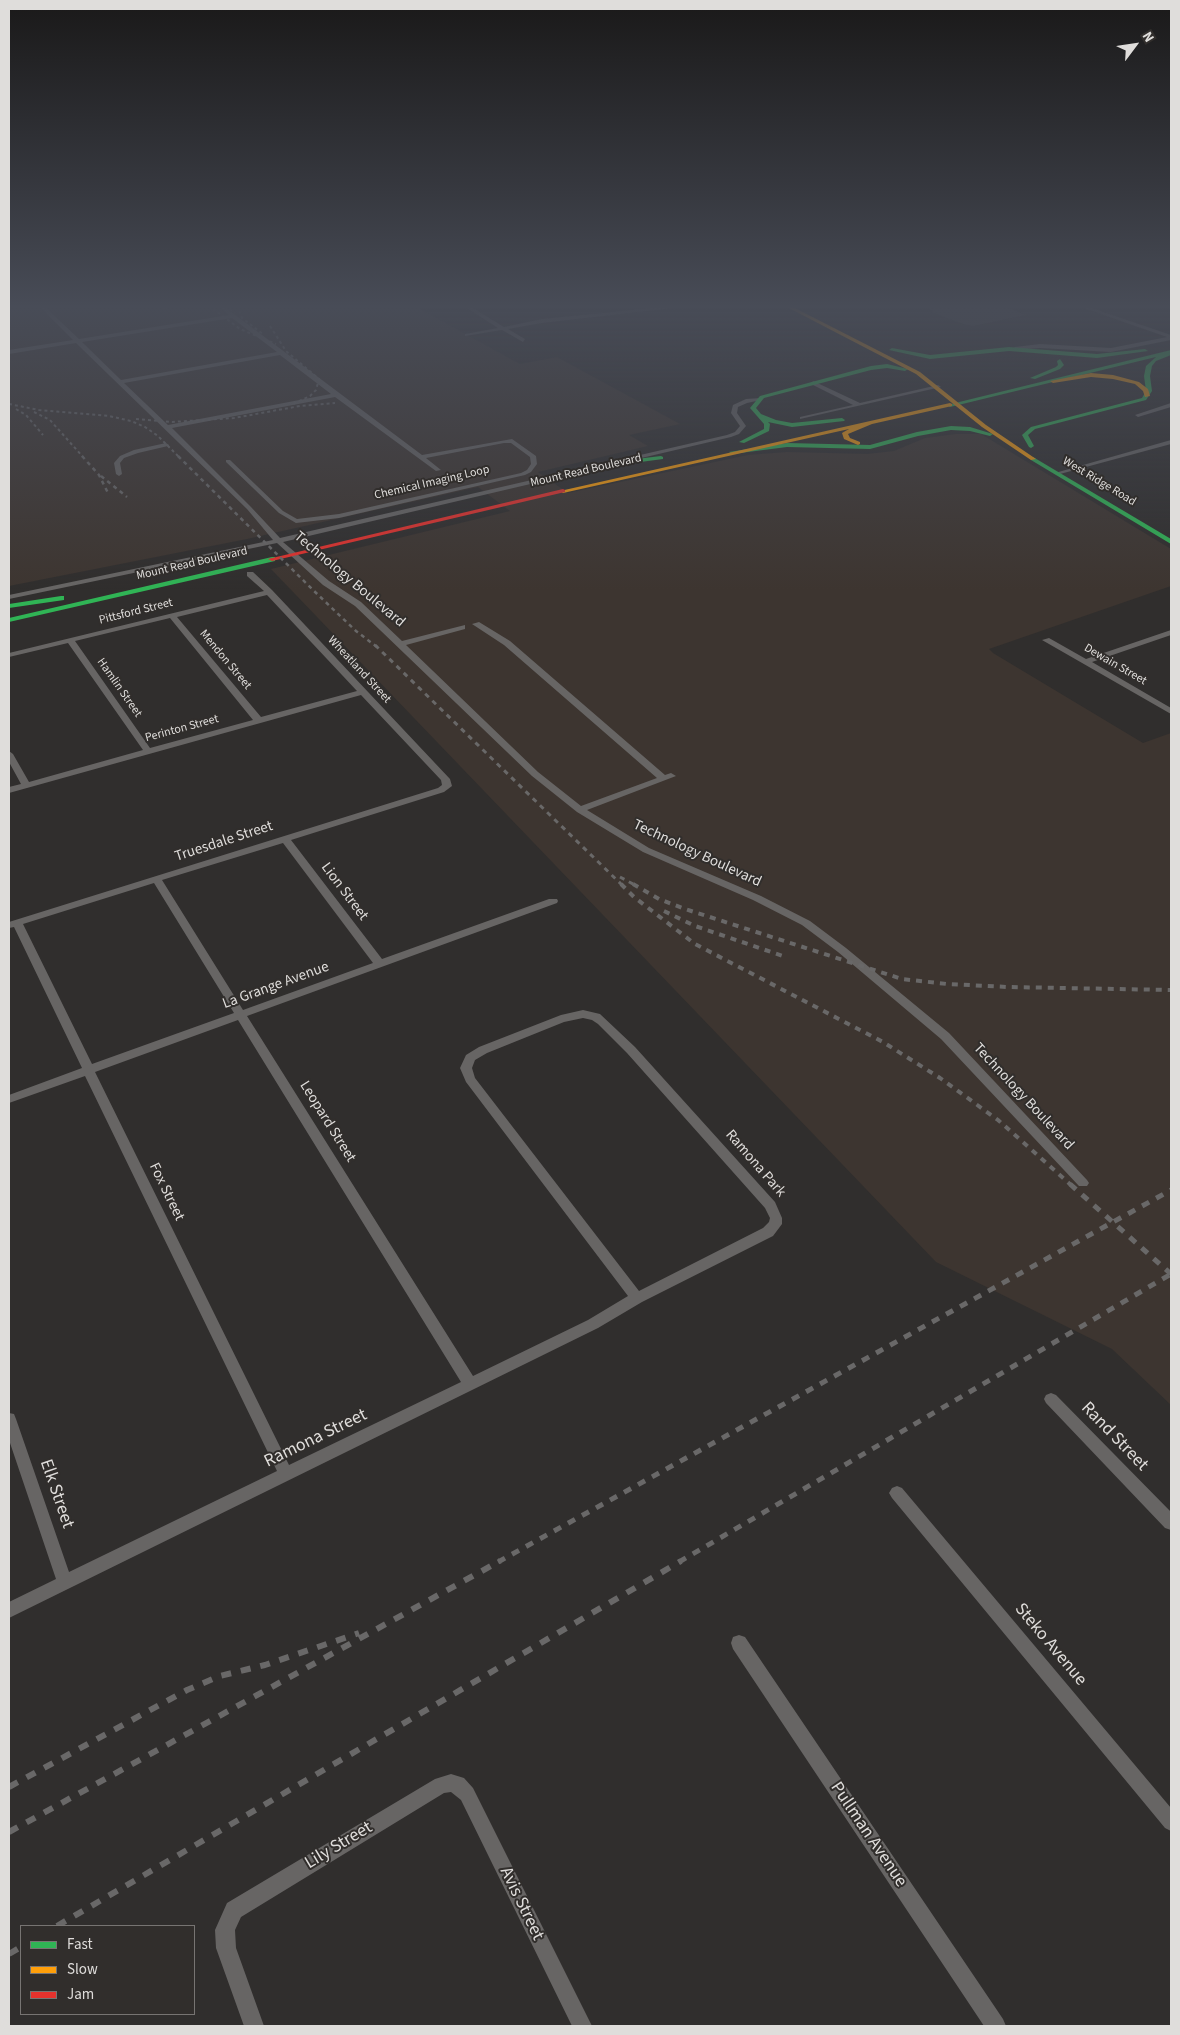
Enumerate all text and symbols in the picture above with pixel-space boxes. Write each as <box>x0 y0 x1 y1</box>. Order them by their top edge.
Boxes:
north arrow <box>1110 20 1160 70</box>
text: N <box>1137 28 1159 46</box>
street label: Mount Read Boulevard <box>529 451 643 491</box>
street label: West Ridge Road <box>1060 454 1138 510</box>
street label: Chemical Imaging Loop <box>373 463 491 503</box>
street label: Technology Boulevard <box>290 528 408 632</box>
street label: Mount Read Boulevard <box>135 544 249 584</box>
street label: Pittsford Street <box>98 596 174 628</box>
street label: Mendon Street <box>196 627 254 693</box>
street label: Wheatland Street <box>324 633 394 707</box>
street label: Dewain Street <box>1081 641 1149 689</box>
street label: Hamlin Street <box>93 656 145 720</box>
street label: Perinton Street <box>144 712 220 746</box>
street label: Technology Boulevard <box>630 816 764 892</box>
street label: Truesdale Street <box>173 818 275 866</box>
street label: Lion Street <box>316 859 372 925</box>
street label: La Grange Avenue <box>220 958 332 1014</box>
street label: Technology Boulevard <box>969 1040 1077 1154</box>
street label: Leopard Street <box>295 1078 359 1166</box>
street label: Ramona Park <box>721 1127 789 1201</box>
street label: Fox Street <box>144 1160 188 1224</box>
street label: Rand Street <box>1076 1398 1152 1476</box>
street label: Ramona Street <box>261 1405 371 1473</box>
street label: Elk Street <box>34 1457 78 1531</box>
street label: Steko Avenue <box>1009 1599 1091 1691</box>
street label: Pullman Avenue <box>825 1778 911 1892</box>
street label: Lily Street <box>301 1817 377 1875</box>
street label: Avis Street <box>494 1864 548 1944</box>
legend <box>20 1925 195 2015</box>
text: Fast <box>67 1934 93 1955</box>
text: Slow <box>67 1959 98 1980</box>
text: Jam <box>67 1984 94 2005</box>

